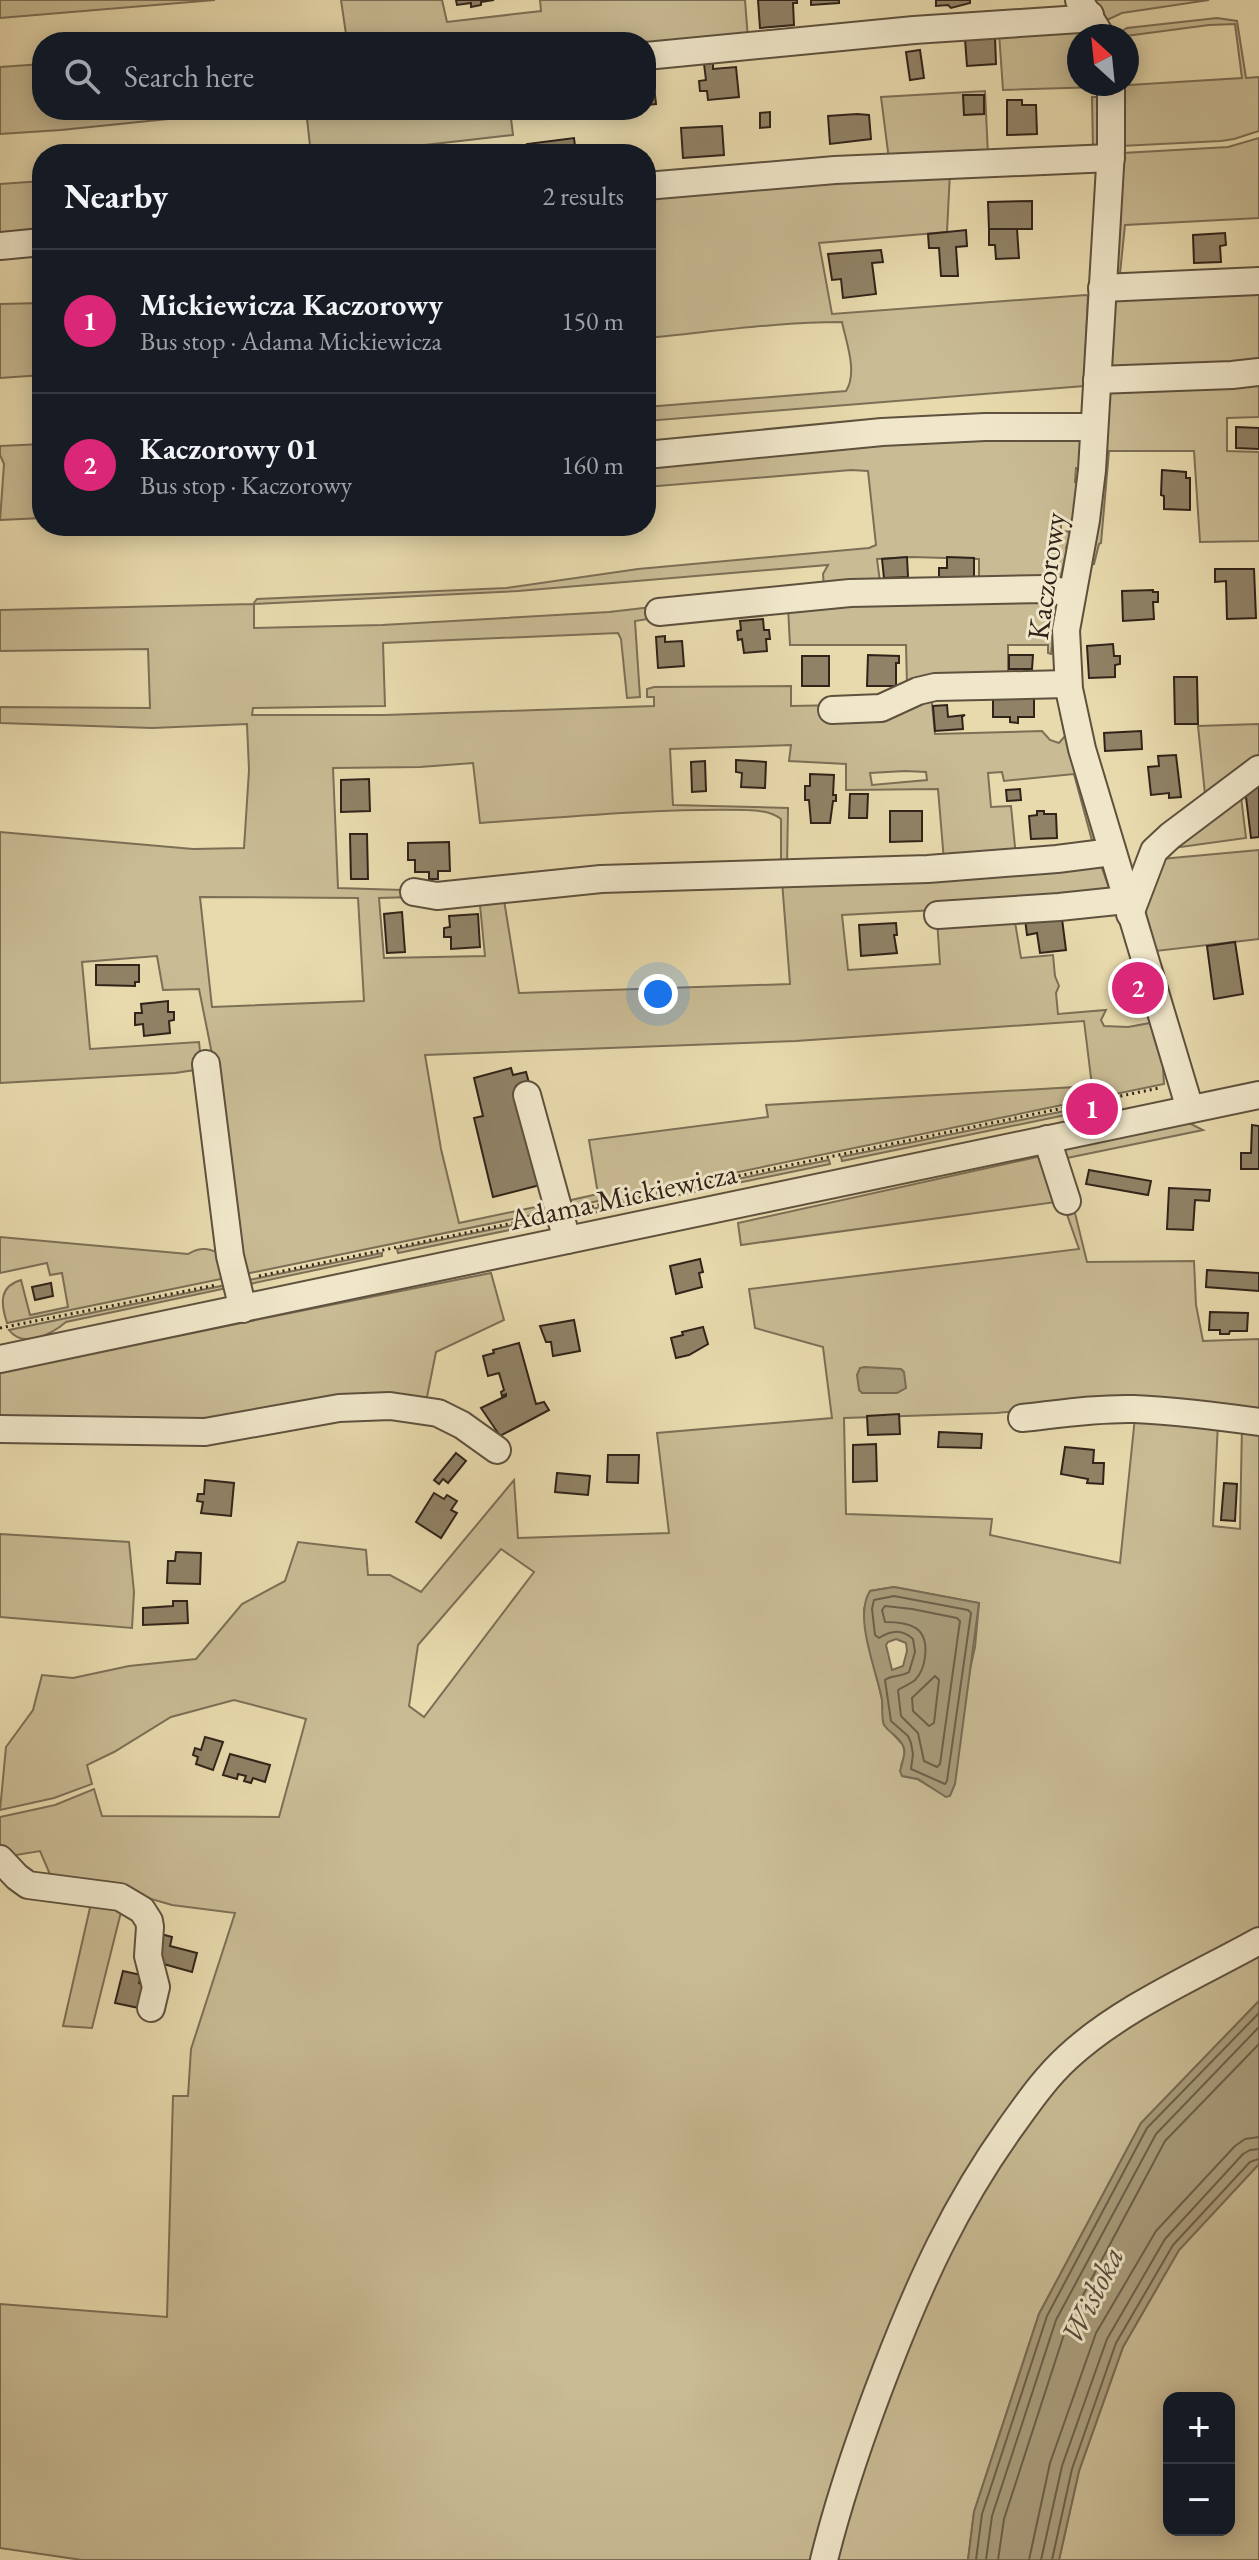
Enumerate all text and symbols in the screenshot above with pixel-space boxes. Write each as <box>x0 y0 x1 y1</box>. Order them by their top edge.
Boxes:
north arrow <box>1067 24 1139 96</box>
search box <box>32 32 656 120</box>
icon: search <box>60 54 104 98</box>
text: Search here <box>124 57 254 96</box>
text: Nearby <box>64 174 168 218</box>
text: 2 results <box>543 179 624 213</box>
text: Mickiewicza Kaczorowy <box>140 285 443 324</box>
text: 1 <box>83 304 97 338</box>
text: 150 m <box>561 304 624 338</box>
text: Bus stop · Adama Mickiewicza <box>140 324 442 358</box>
text: Kaczorowy 01 <box>140 429 319 468</box>
text: 2 <box>83 448 97 482</box>
text: 160 m <box>561 448 624 482</box>
text: Bus stop · Kaczorowy <box>140 468 352 502</box>
street label: Kaczorowy <box>1018 509 1074 642</box>
pin: 2 <box>1112 958 1164 1018</box>
your location <box>638 974 678 1014</box>
pin: 1 <box>1066 1079 1118 1139</box>
street label: Adama Mickiewicza <box>505 1153 740 1239</box>
water label: Wisłoka <box>1051 2240 1133 2350</box>
map controls <box>1163 2392 1235 2536</box>
button: + <box>1163 2392 1235 2464</box>
button: − <box>1163 2464 1235 2536</box>

